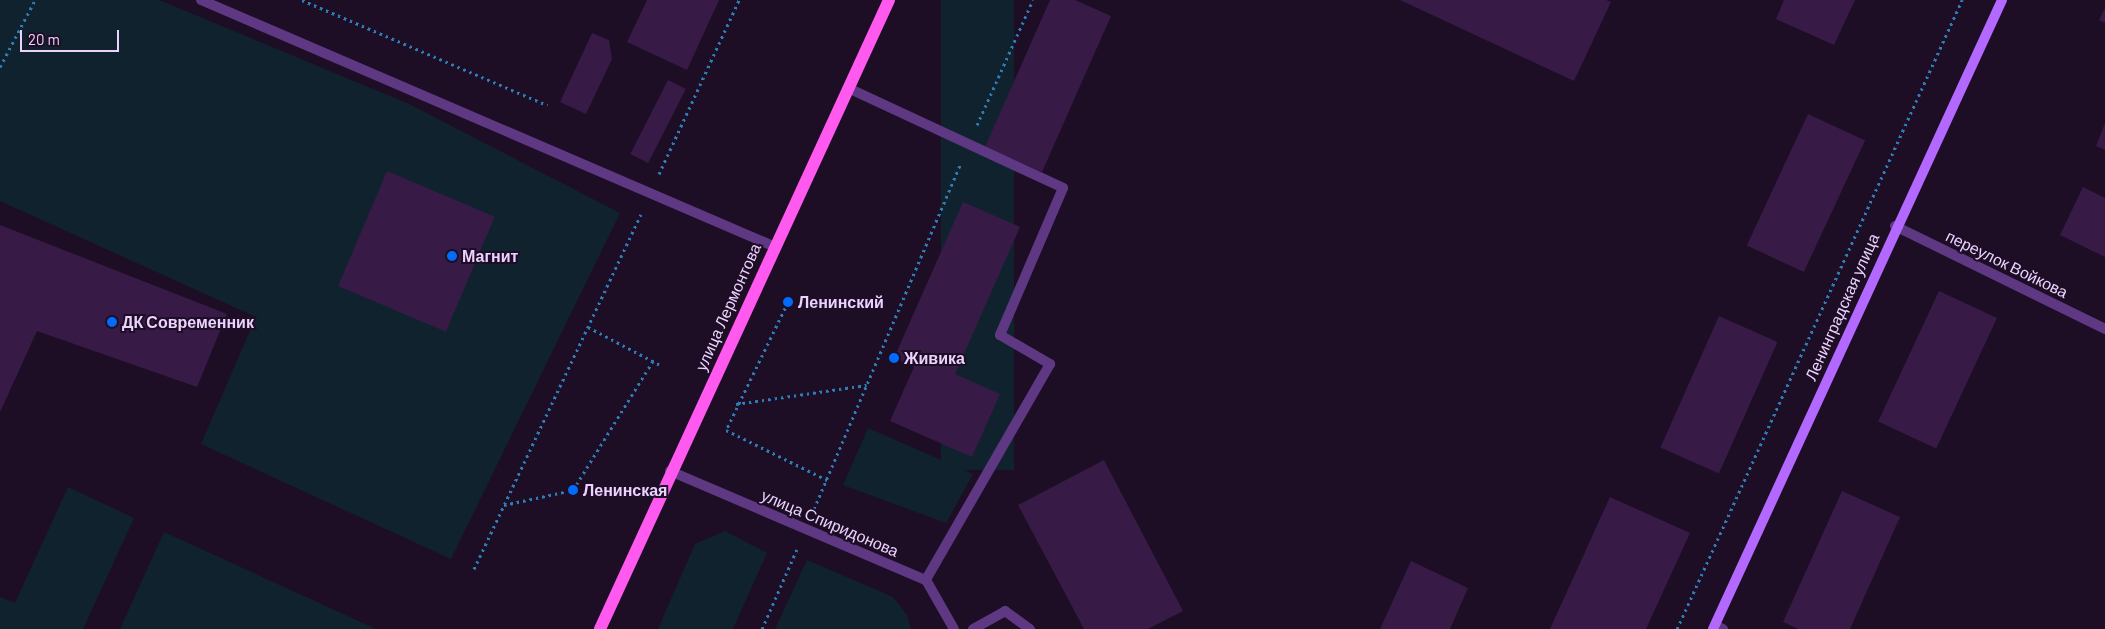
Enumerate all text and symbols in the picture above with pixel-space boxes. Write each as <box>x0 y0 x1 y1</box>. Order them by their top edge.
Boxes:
scale bar <box>22 20 121 52</box>
text: 20 m <box>28 30 60 48</box>
street label: переулок Войкова <box>1943 226 2071 302</box>
street label: Ленинградская улица <box>1801 230 1883 384</box>
street label: улица Лермонтова <box>691 240 765 374</box>
place label: Магнит <box>462 246 518 266</box>
marker: Магнит <box>446 250 458 262</box>
place label: Ленинский <box>798 292 884 312</box>
marker: Ленинский <box>782 296 794 308</box>
place label: ДК Современник <box>122 312 254 332</box>
marker: ДК Современник <box>106 316 118 328</box>
place label: Живика <box>904 348 965 368</box>
marker: Живика <box>888 352 900 364</box>
place label: Ленинская <box>583 480 667 500</box>
marker: Ленинская <box>567 484 579 496</box>
street label: улица Спиридонова <box>758 485 902 561</box>

